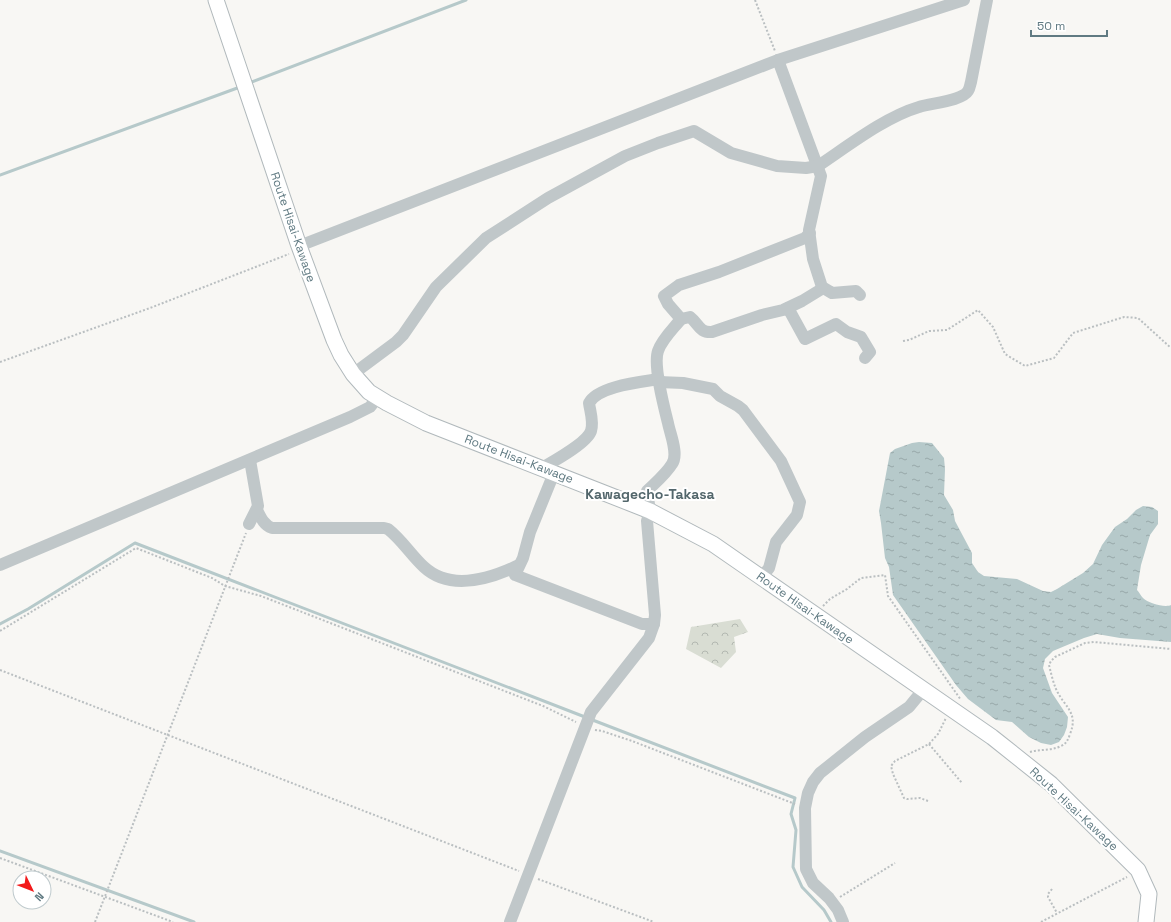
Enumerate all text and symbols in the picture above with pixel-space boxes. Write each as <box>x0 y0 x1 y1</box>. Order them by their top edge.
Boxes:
scale bar <box>1031 12 1107 38</box>
text: 50 m <box>1037 18 1065 34</box>
street label: Route Hisai-Kawage <box>267 170 319 284</box>
street label: Route Hisai-Kawage <box>462 431 576 487</box>
district label: Kawagecho-Takasa <box>585 485 715 503</box>
street label: Route Hisai-Kawage <box>753 568 857 648</box>
street label: Route Hisai-Kawage <box>1026 764 1122 854</box>
north arrow <box>12 870 52 910</box>
text: N <box>32 889 47 904</box>

